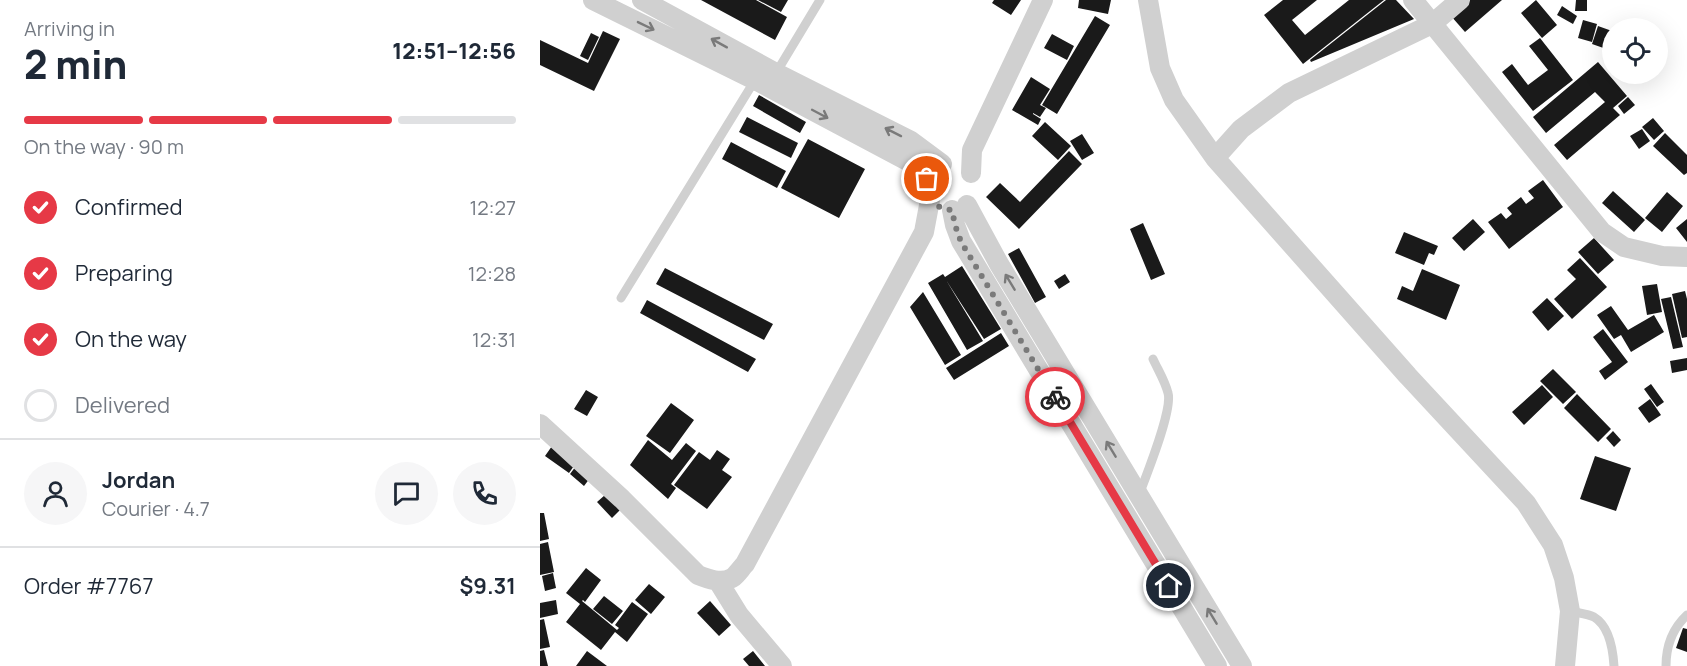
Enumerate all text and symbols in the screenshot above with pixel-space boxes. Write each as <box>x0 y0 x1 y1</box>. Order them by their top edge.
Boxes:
text: Arriving in <box>24 15 115 42</box>
map controls <box>1602 18 1668 84</box>
button: locate <box>1602 18 1668 84</box>
one-way arrow <box>637 20 654 32</box>
text: 12:51–12:56 <box>392 36 516 66</box>
text: 2 min <box>24 37 127 91</box>
one-way arrow <box>711 37 729 48</box>
one-way arrow <box>810 109 828 120</box>
one-way arrow <box>884 126 902 137</box>
text: On the way · 90 m <box>24 133 184 160</box>
pin <box>901 153 952 204</box>
icon: bag <box>910 162 943 195</box>
icon: check <box>24 191 57 224</box>
text: Confirmed <box>75 192 183 222</box>
text: 12:27 <box>469 194 516 221</box>
icon: check <box>24 257 57 290</box>
text: Preparing <box>75 258 173 288</box>
text: 12:28 <box>468 260 516 287</box>
one-way arrow <box>1004 274 1016 291</box>
icon: check <box>24 323 57 356</box>
text: On the way <box>75 324 187 354</box>
text: 12:31 <box>472 326 516 353</box>
courier <box>1025 367 1085 427</box>
icon: bike <box>1039 381 1072 414</box>
text: Delivered <box>75 390 170 420</box>
one-way arrow <box>1105 441 1117 458</box>
button: person <box>24 462 87 525</box>
button: chat <box>375 462 438 525</box>
button: phone <box>453 462 516 525</box>
text: Jordan <box>102 465 175 495</box>
text: Courier · 4.7 <box>102 495 210 522</box>
pin <box>1143 560 1194 611</box>
icon: home <box>1152 569 1185 602</box>
text: Order #7767 <box>24 571 153 601</box>
text: $9.31 <box>460 571 516 601</box>
one-way arrow <box>1205 608 1217 625</box>

